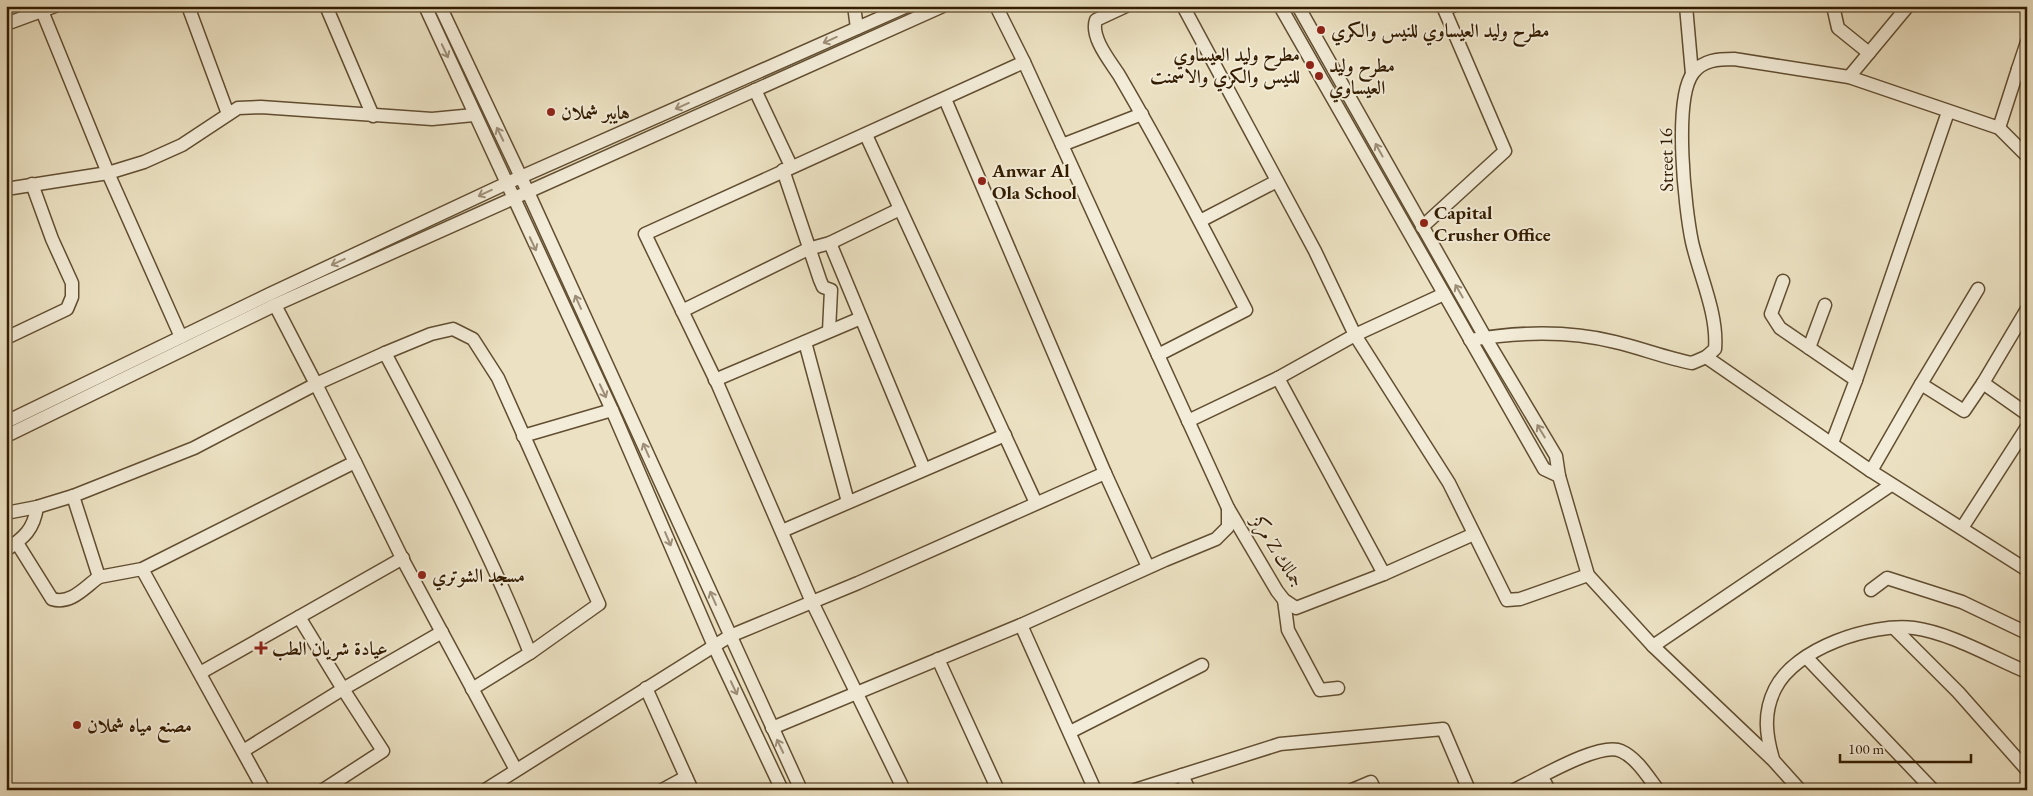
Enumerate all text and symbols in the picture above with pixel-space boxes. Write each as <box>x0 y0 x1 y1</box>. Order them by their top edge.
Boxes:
place label: مطرح وليد العيساوي للنيس والكري <box>1331 18 1549 48</box>
marker: مطرح وليد العيساوي للنيس والكري <box>1315 24 1327 36</box>
one-way arrow <box>823 36 838 46</box>
place label: مطرح وليد العيساوي للنيس والكري والاسمنت <box>1150 42 1300 92</box>
one-way arrow <box>440 43 450 58</box>
place label: مطرح وليد العيساوي <box>1329 53 1395 103</box>
marker: مطرح وليد العيساوي للنيس والكري والاسمنت <box>1304 59 1316 71</box>
marker: مطرح وليد العيساوي <box>1313 70 1325 82</box>
place label: هايبر شملان <box>561 100 630 125</box>
one-way arrow <box>675 102 690 112</box>
marker: هايبر شملان <box>545 106 557 118</box>
one-way arrow <box>495 127 504 142</box>
street label: Street 16 <box>1653 128 1679 192</box>
one-way arrow <box>1373 143 1383 157</box>
place label: Anwar Al Ola School <box>991 158 1077 205</box>
marker: Anwar Al Ola School <box>976 175 988 187</box>
one-way arrow <box>478 189 493 199</box>
place label: Capital Crusher Office <box>1434 200 1551 247</box>
marker: Capital Crusher Office <box>1418 217 1430 229</box>
one-way arrow <box>529 236 538 251</box>
one-way arrow <box>331 258 346 267</box>
one-way arrow <box>1453 284 1463 299</box>
one-way arrow <box>573 295 583 310</box>
one-way arrow <box>598 383 608 398</box>
one-way arrow <box>1536 424 1546 439</box>
one-way arrow <box>640 443 650 458</box>
street label: مركز Z جمالك <box>1244 509 1310 592</box>
one-way arrow <box>663 531 673 546</box>
place label: مسجد الشوتري <box>432 563 525 591</box>
marker: مسجد الشوتري <box>416 569 428 581</box>
one-way arrow <box>707 591 717 606</box>
place label: عيادة شريان الطب <box>272 636 388 661</box>
marker: عيادة شريان الطب <box>254 641 268 655</box>
one-way arrow <box>730 680 739 695</box>
place label: مصنع مياه شملان <box>87 713 192 743</box>
marker: مصنع مياه شملان <box>71 719 83 731</box>
scale bar <box>1840 731 1972 763</box>
one-way arrow <box>775 739 785 754</box>
text: 100 m <box>1848 739 1885 758</box>

